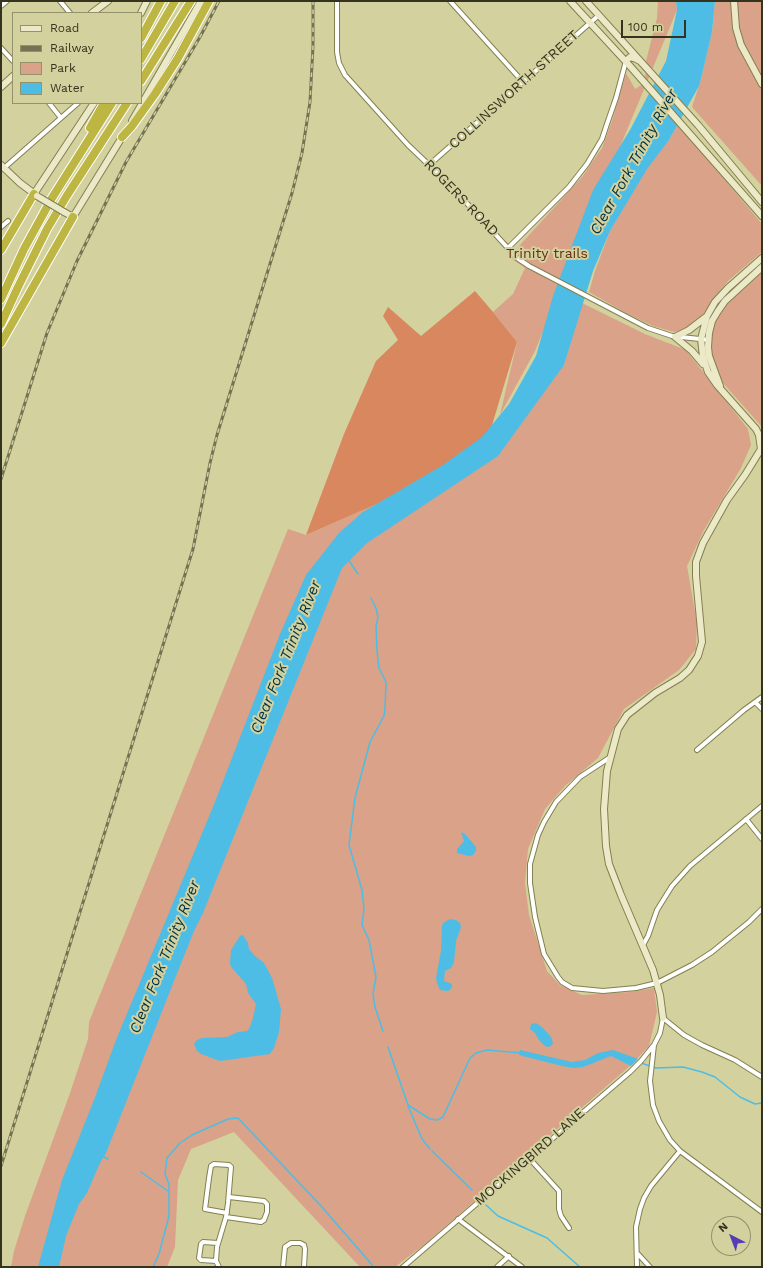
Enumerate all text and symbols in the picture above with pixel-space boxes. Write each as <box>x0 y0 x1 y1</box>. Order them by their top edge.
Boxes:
legend <box>12 12 142 104</box>
scale bar <box>623 12 688 38</box>
text: 100 m <box>628 20 663 34</box>
text: Road <box>50 21 79 35</box>
street label: COLLINSWORTH STREET <box>446 27 582 153</box>
text: Railway <box>50 41 94 55</box>
text: Park <box>50 61 76 75</box>
text: Water <box>50 81 84 95</box>
water label: Clear Fork Trinity River <box>586 86 682 238</box>
street label: ROGERS ROAD <box>420 156 502 240</box>
park label: Trinity trails <box>506 246 588 262</box>
water label: Clear Fork Trinity River <box>247 578 325 736</box>
water label: Clear Fork Trinity River <box>126 878 204 1036</box>
street label: MOCKINGBIRD LANE <box>472 1105 588 1209</box>
north arrow <box>711 1216 751 1256</box>
text: N <box>716 1220 731 1235</box>

